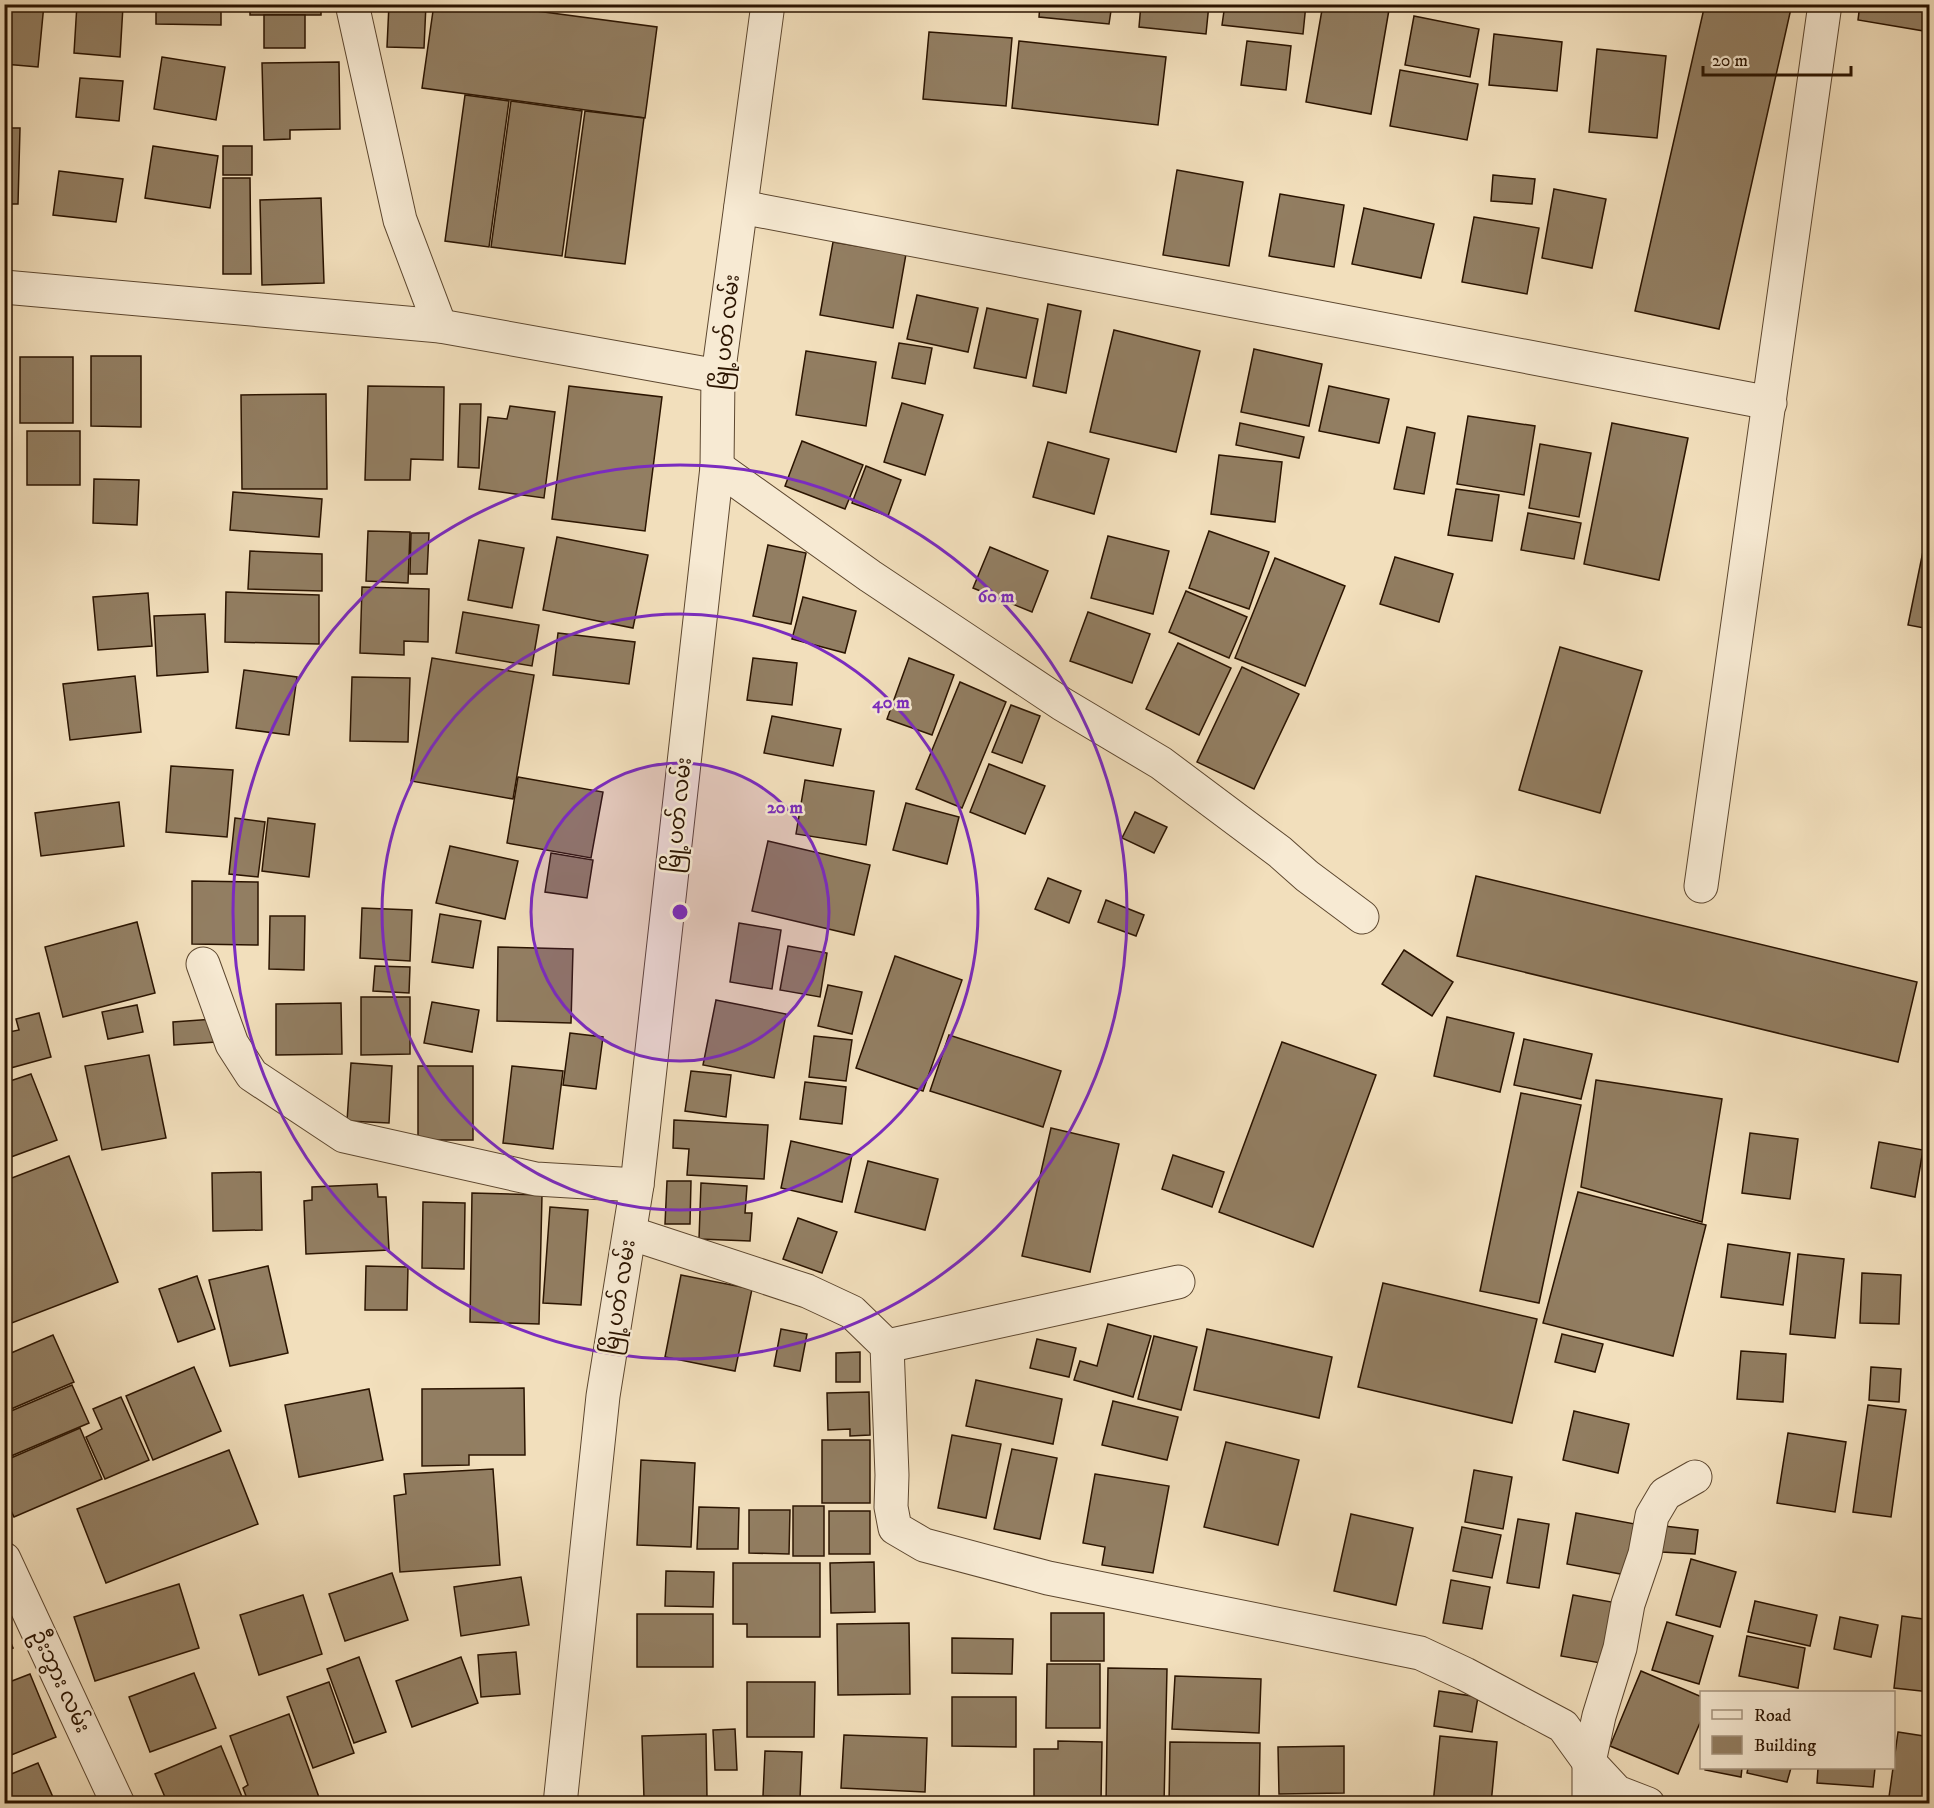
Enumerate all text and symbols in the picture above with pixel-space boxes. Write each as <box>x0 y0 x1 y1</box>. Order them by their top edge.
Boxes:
scale bar <box>1703 39 1852 77</box>
text: 20 m <box>1712 50 1748 72</box>
street label: မြို့ပတ် လမ်း <box>704 273 749 392</box>
text: 60 m <box>978 586 1015 608</box>
text: 40 m <box>871 692 910 714</box>
street label: မြို့ပတ် လမ်း <box>656 756 701 875</box>
text: 20 m <box>767 797 803 819</box>
centre of rings <box>670 902 690 922</box>
street label: မြို့ပတ် လမ်း <box>594 1237 645 1357</box>
street label: ဦးဘွား လမ်း <box>22 1624 99 1739</box>
legend <box>1700 1691 1895 1769</box>
text: Road <box>1754 1705 1791 1727</box>
text: Building <box>1754 1735 1816 1757</box>

